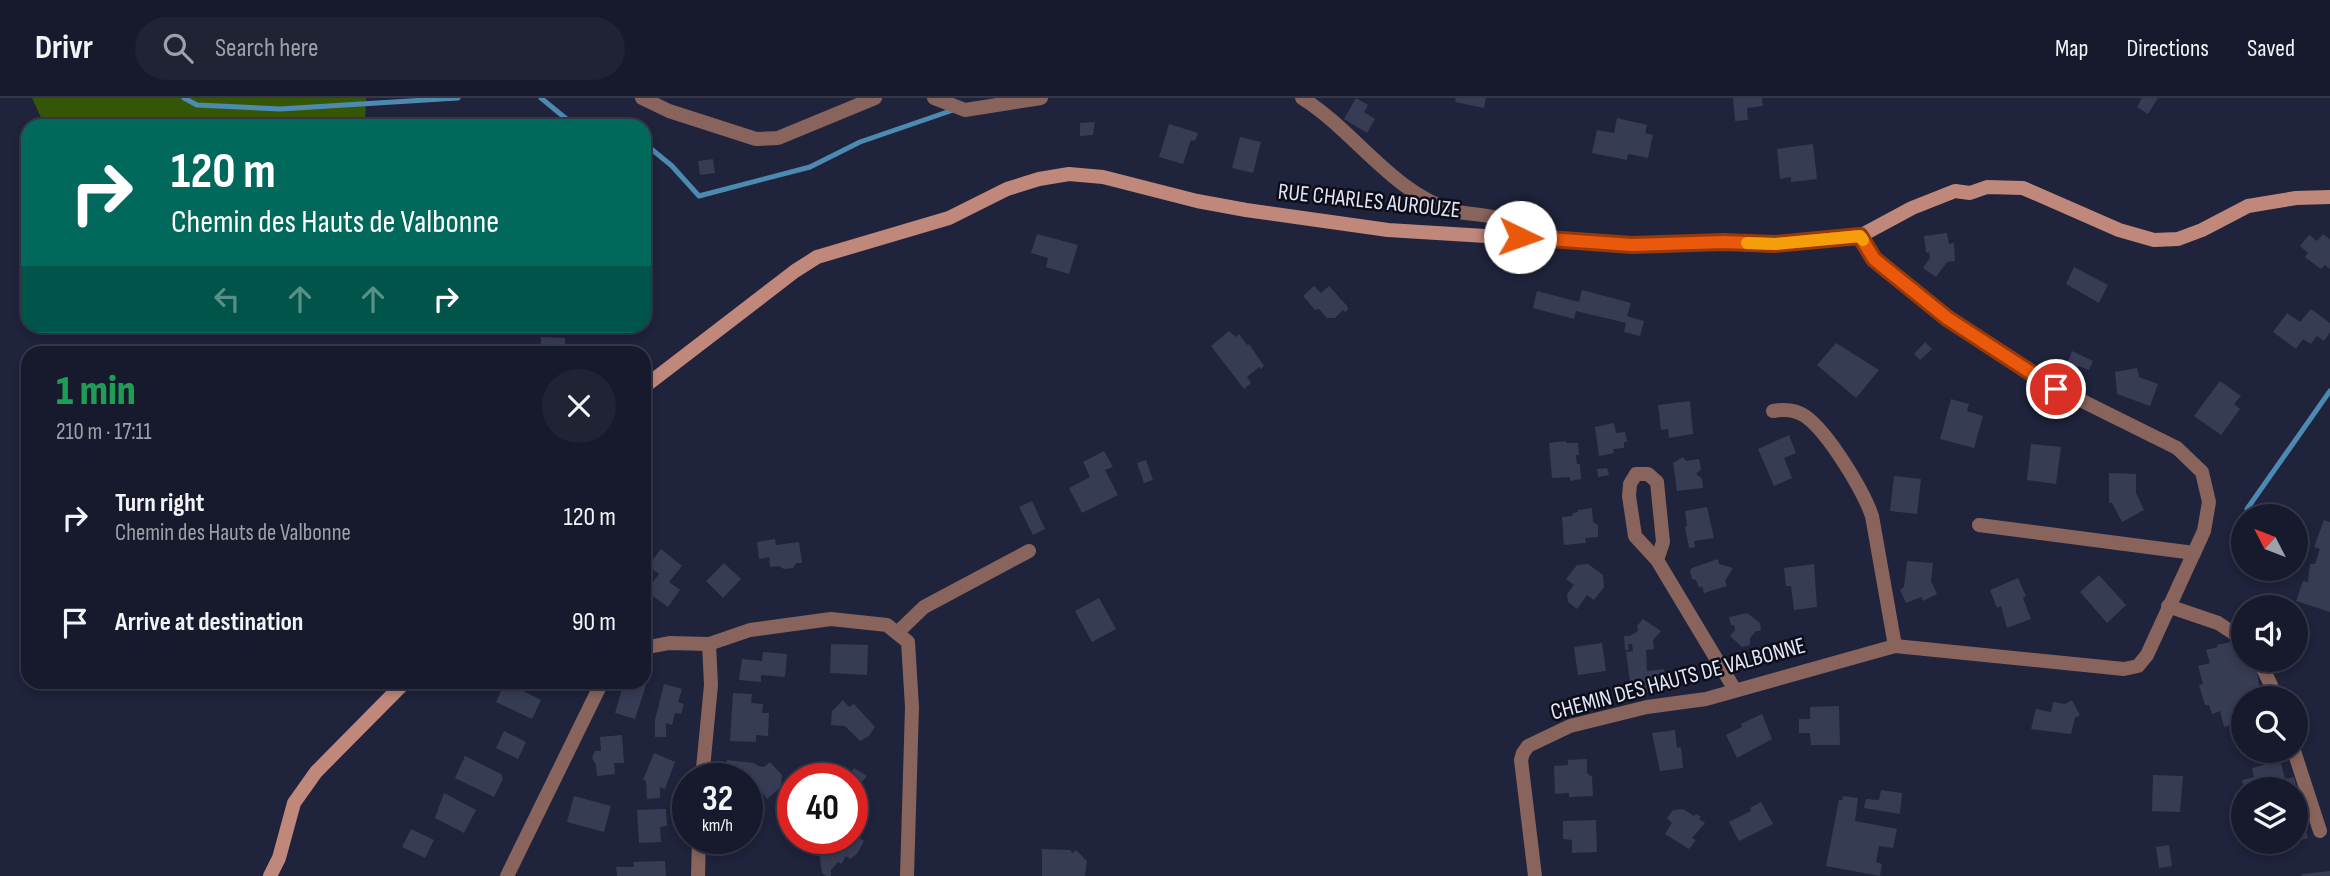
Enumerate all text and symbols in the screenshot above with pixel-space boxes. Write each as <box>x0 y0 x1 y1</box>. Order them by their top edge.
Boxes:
search box <box>135 17 625 80</box>
text: Drivr <box>35 28 93 68</box>
icon: search <box>159 29 197 67</box>
text: Search here <box>215 33 318 64</box>
text: Map <box>2055 34 2088 63</box>
text: Directions <box>2126 34 2209 63</box>
text: Saved <box>2247 34 2295 63</box>
text: 120 m <box>171 143 276 202</box>
icon: right <box>56 147 147 238</box>
street label: RUE CHARLES AUROUZE <box>1276 178 1462 224</box>
position arrow <box>1483 200 1557 274</box>
text: Chemin des Hauts de Valbonne <box>171 203 499 242</box>
icon: left <box>208 280 246 318</box>
icon: ahead <box>281 280 319 318</box>
icon: ahead <box>354 280 392 318</box>
icon: right <box>427 280 465 318</box>
pin <box>2026 359 2086 419</box>
text: 1 min <box>56 366 136 417</box>
button: close <box>542 369 616 443</box>
icon: arrive <box>2037 370 2075 408</box>
text: 210 m · 17:11 <box>56 418 152 446</box>
text: Turn right <box>115 488 204 519</box>
icon: right <box>56 499 94 537</box>
text: 120 m <box>563 502 616 533</box>
north arrow <box>2231 504 2308 581</box>
map controls <box>2231 504 2308 854</box>
text: Chemin des Hauts de Valbonne <box>115 519 351 547</box>
button: sound <box>2231 595 2308 672</box>
icon: arrive <box>56 604 94 642</box>
text: Arrive at destination <box>115 607 303 638</box>
text: 90 m <box>572 607 616 638</box>
street label: CHEMIN DES HAUTS DE VALBONNE <box>1547 631 1809 727</box>
button: search <box>2231 686 2308 763</box>
speed limit sign: 40 <box>777 763 868 854</box>
button: layers <box>2231 777 2308 854</box>
text: 32 <box>702 778 733 821</box>
text: km/h <box>702 815 733 836</box>

